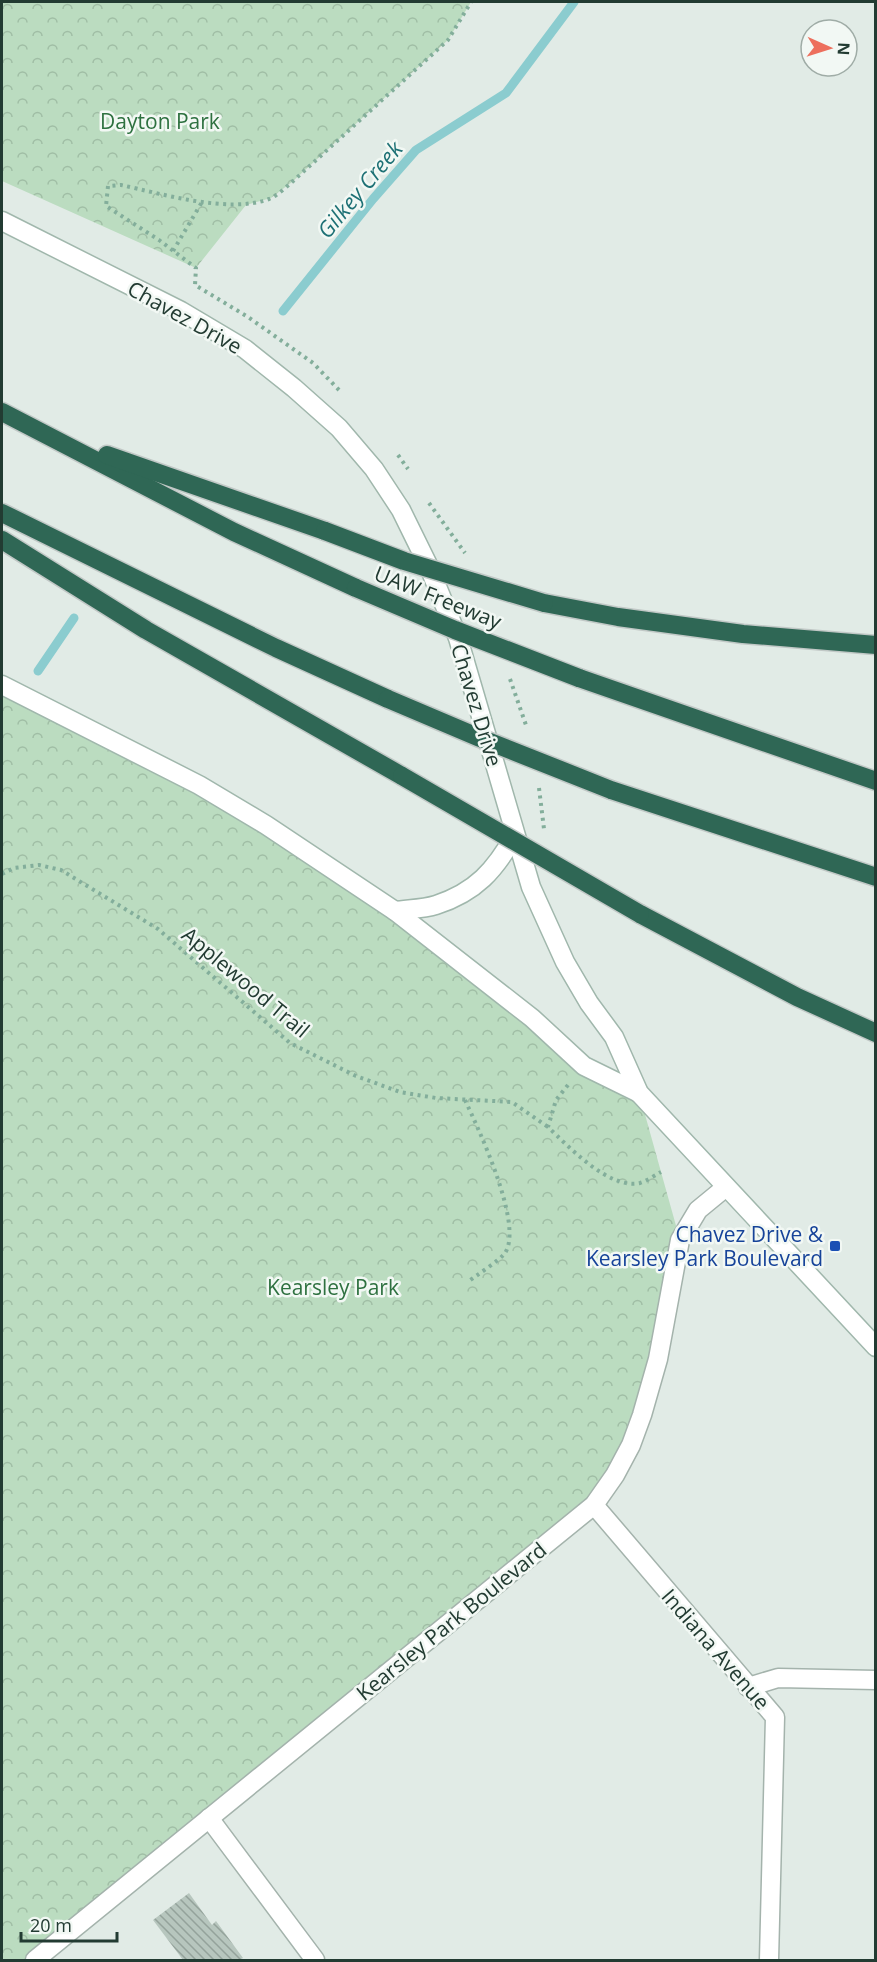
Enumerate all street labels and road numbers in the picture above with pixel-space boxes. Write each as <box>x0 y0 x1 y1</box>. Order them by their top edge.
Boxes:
street label: Chavez Drive <box>123 274 247 360</box>
street label: UAW Freeway <box>370 559 506 635</box>
street label: Chavez Drive <box>445 640 509 770</box>
street label: Applewood Trail <box>176 920 316 1044</box>
street label: Kearsley Park Boulevard <box>350 1536 552 1706</box>
street label: Indiana Avenue <box>656 1583 776 1715</box>

